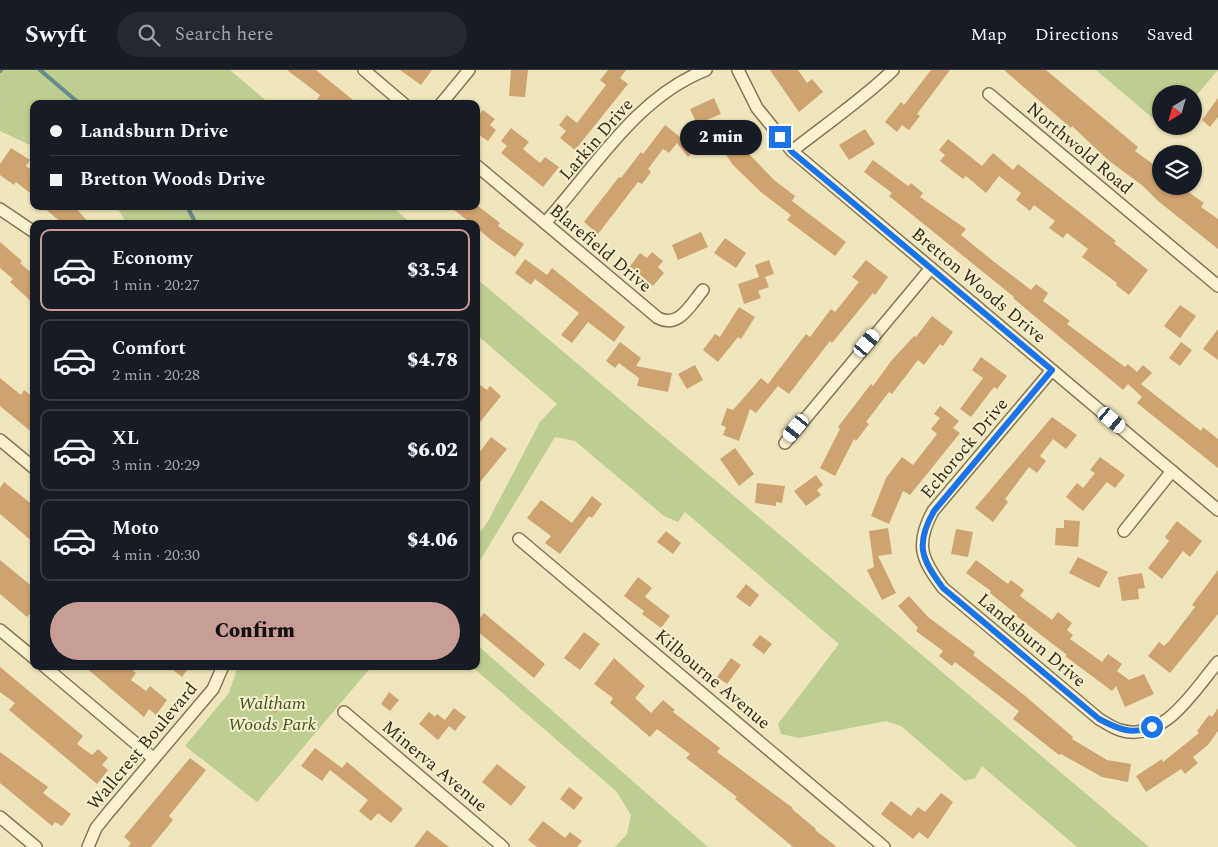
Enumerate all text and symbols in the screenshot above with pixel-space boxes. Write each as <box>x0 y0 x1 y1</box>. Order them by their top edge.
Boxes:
search box <box>117 12 467 57</box>
text: Swyft <box>25 17 87 53</box>
text: Search here <box>175 20 273 49</box>
icon: search <box>135 21 163 49</box>
text: Map <box>971 21 1007 48</box>
text: Directions <box>1035 21 1119 48</box>
text: Saved <box>1147 21 1193 48</box>
north arrow <box>1152 85 1202 135</box>
map controls <box>1152 85 1202 195</box>
street label: Larkin Drive <box>553 92 640 187</box>
street label: Northwold Road <box>1021 96 1139 201</box>
text: Landsburn Drive <box>80 117 228 146</box>
callout: 2 min <box>680 120 762 154</box>
text: 2 min <box>699 125 743 149</box>
route end <box>769 126 791 148</box>
button: layers <box>1152 145 1202 195</box>
text: Bretton Woods Drive <box>80 165 265 194</box>
street label: Blarefield Drive <box>544 198 658 299</box>
street label: Bretton Woods Drive <box>905 221 1052 350</box>
text: Economy <box>112 244 193 273</box>
icon: car <box>52 248 97 293</box>
text: $3.54 <box>407 256 458 285</box>
text: 1 min · 20:27 <box>112 273 200 297</box>
car <box>851 327 882 359</box>
text: Comfort <box>112 334 186 363</box>
icon: car <box>52 338 97 383</box>
text: $4.78 <box>407 346 458 375</box>
text: 2 min · 20:28 <box>112 363 200 387</box>
street label: Echorock Drive <box>914 392 1015 505</box>
car <box>1095 405 1128 435</box>
car <box>780 412 811 444</box>
text: XL <box>112 424 139 453</box>
icon: car <box>52 428 97 473</box>
text: $6.02 <box>407 436 458 465</box>
text: 3 min · 20:29 <box>112 453 200 477</box>
text: Moto <box>112 514 159 543</box>
icon: car <box>52 518 97 563</box>
text: $4.06 <box>407 526 458 555</box>
text: 4 min · 20:30 <box>112 543 200 567</box>
street label: Landsburn Drive <box>971 587 1092 694</box>
button: Confirm <box>50 602 460 660</box>
street label: Kilbourne Avenue <box>649 623 776 736</box>
street label: Wallcrest Boulevard <box>81 676 204 816</box>
park label: Waltham Woods Park <box>228 690 317 738</box>
street label: Minerva Avenue <box>376 714 493 819</box>
route start <box>1141 716 1163 738</box>

